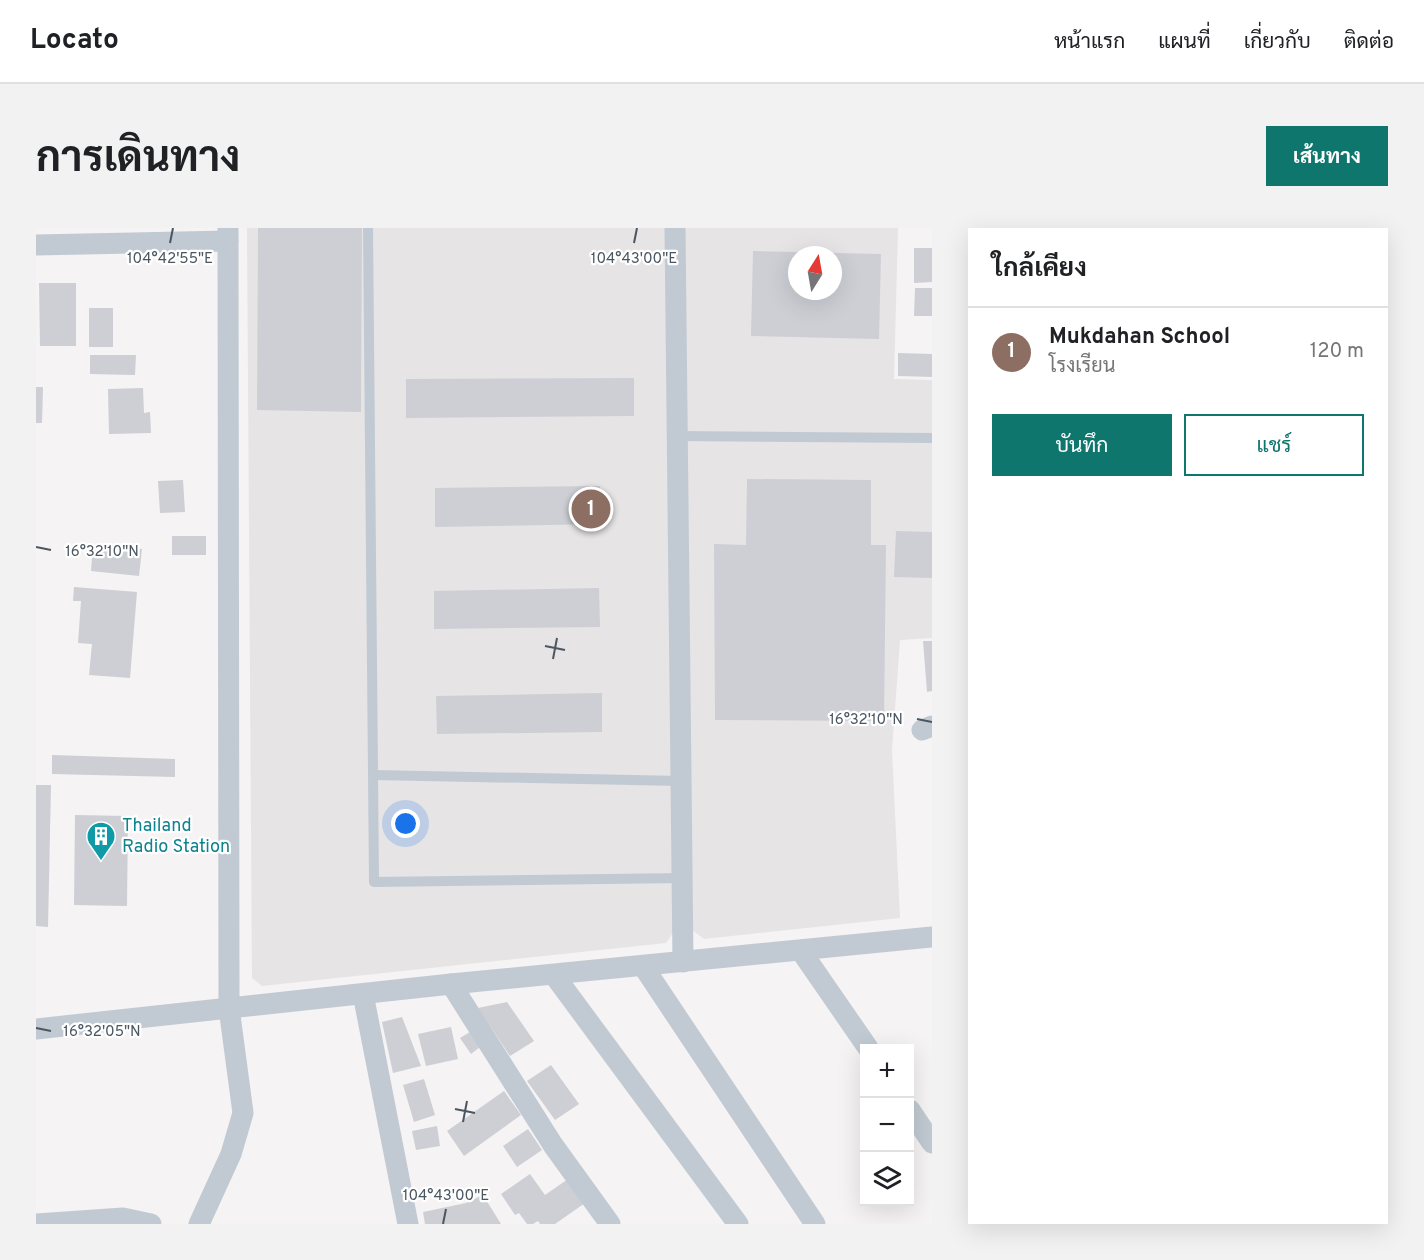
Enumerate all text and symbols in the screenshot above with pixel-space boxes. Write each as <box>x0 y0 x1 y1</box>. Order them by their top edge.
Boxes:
text: Locato <box>30 23 119 59</box>
text: หน้าแรก <box>1054 29 1125 56</box>
text: แผนที่ <box>1158 29 1211 56</box>
text: เกี่ยวกับ <box>1244 29 1311 56</box>
text: ติดต่อ <box>1344 29 1394 56</box>
button: เส้นทาง <box>1266 126 1388 186</box>
text: การเดินทาง <box>36 134 240 187</box>
north arrow <box>788 246 842 300</box>
text: 104°42'55"E <box>127 250 213 269</box>
text: 104°43'00"E <box>591 250 677 269</box>
text: ใกล้เคียง <box>992 253 1087 286</box>
text: Mukdahan School <box>1049 324 1230 351</box>
text: 1 <box>1008 339 1016 365</box>
text: 120 m <box>1310 339 1364 365</box>
text: โรงเรียน <box>1049 354 1115 380</box>
button: บันทึก <box>992 414 1172 476</box>
button: แชร์ <box>1184 414 1364 476</box>
pin: 1 <box>572 486 610 532</box>
text: 16°32'10"N <box>65 543 139 562</box>
text: 16°32'10"N <box>829 711 903 730</box>
your location <box>391 809 420 838</box>
place label: Thailand Radio Station <box>122 815 230 859</box>
building icon: Thailand Radio Station <box>85 820 117 862</box>
text: 16°32'05"N <box>63 1023 141 1042</box>
map controls <box>860 1044 914 1206</box>
button: + <box>860 1044 914 1098</box>
button: − <box>860 1098 914 1152</box>
button: layers <box>860 1152 914 1206</box>
text: 104°43'00"E <box>403 1187 489 1206</box>

